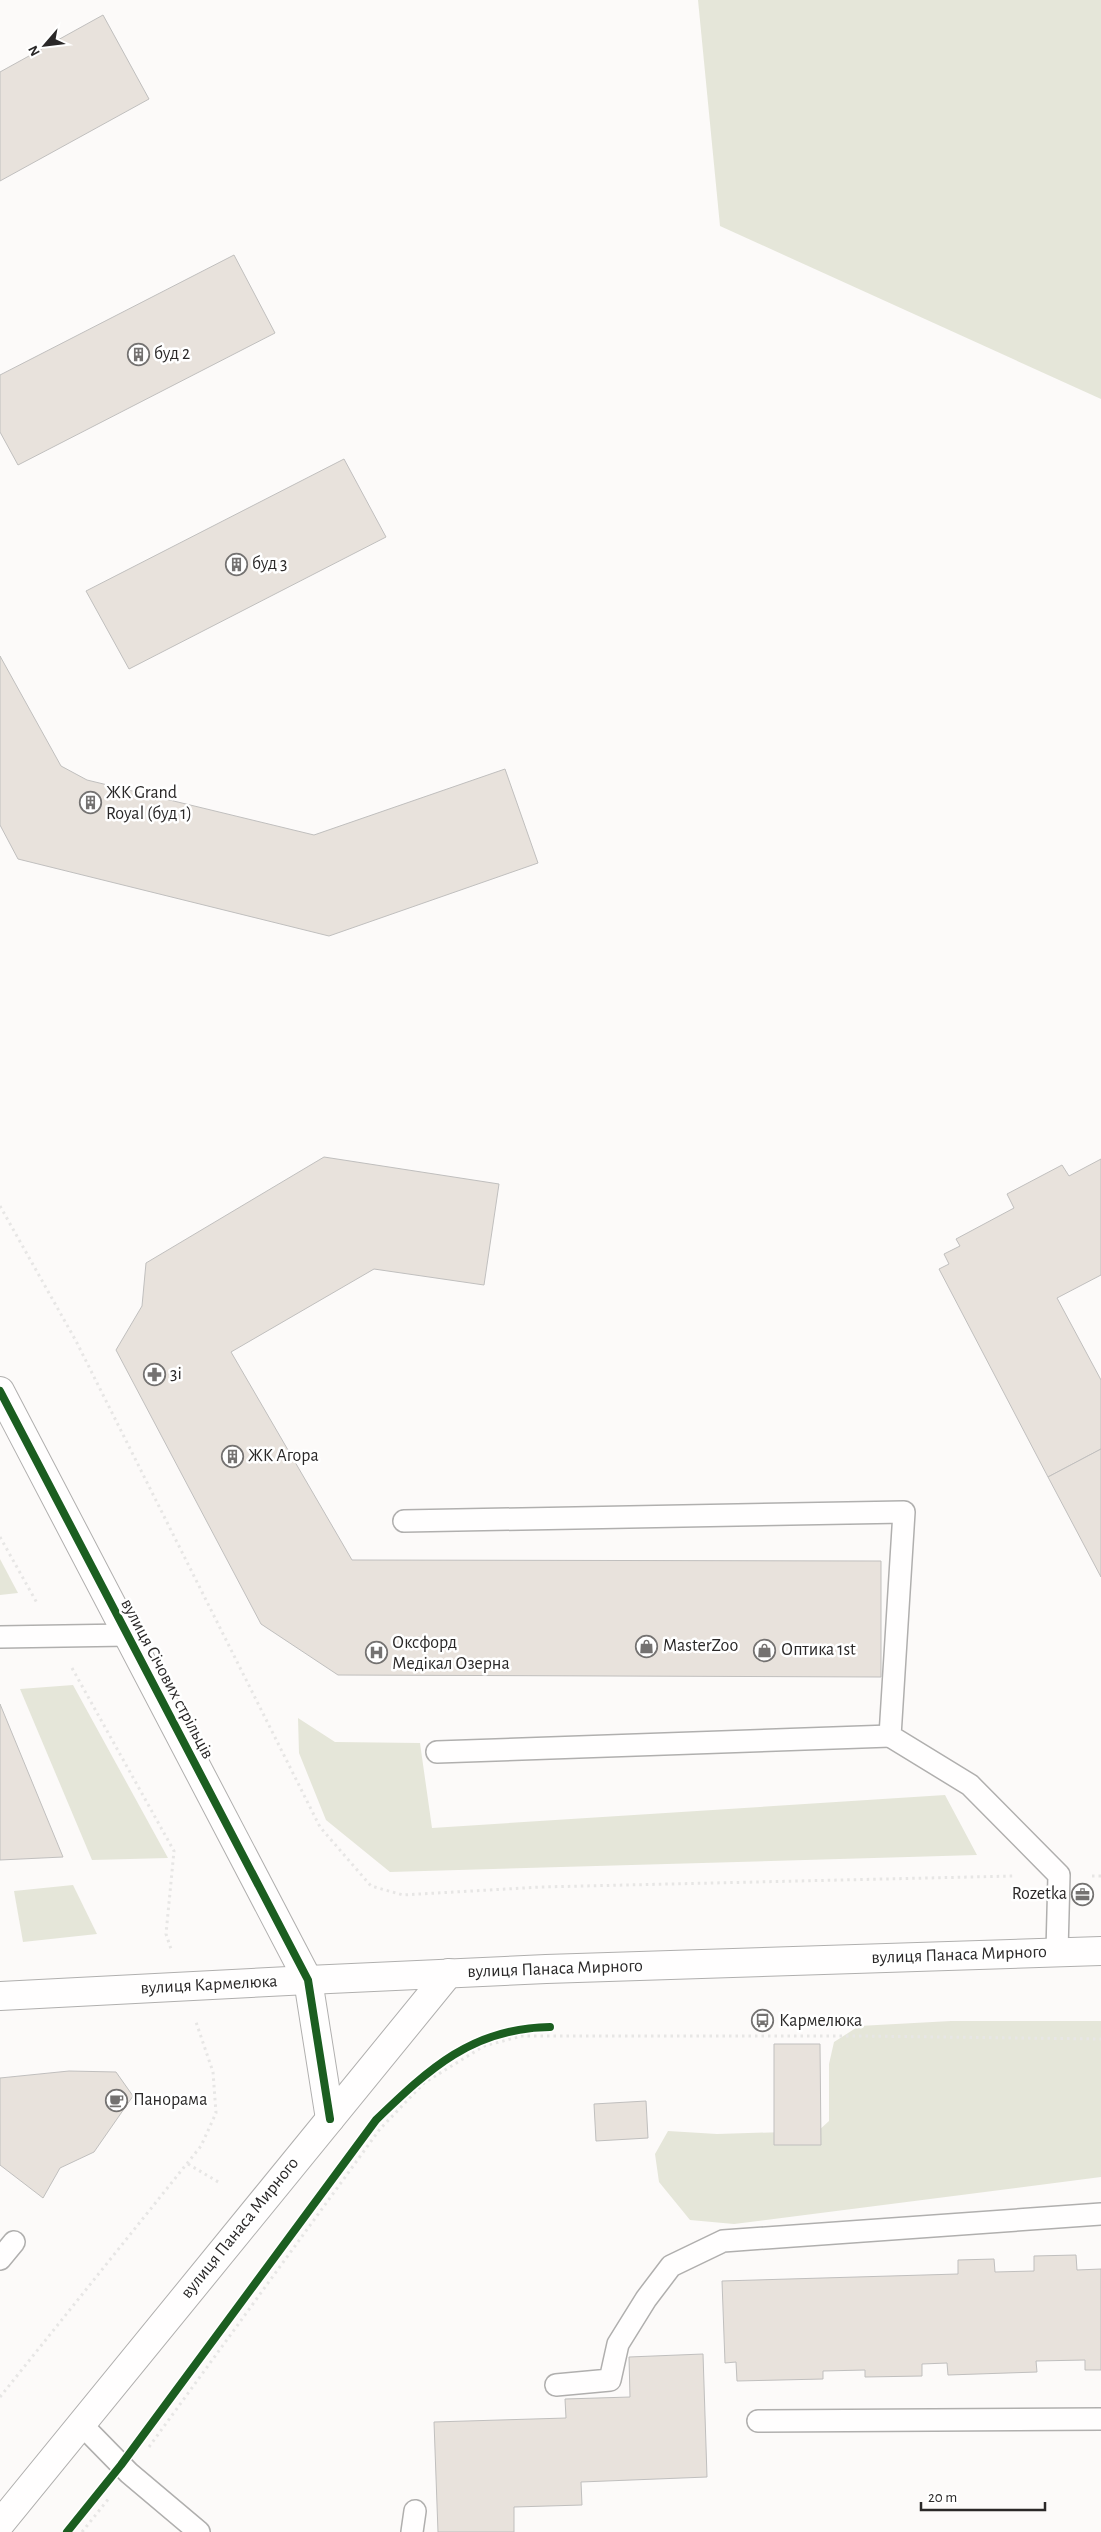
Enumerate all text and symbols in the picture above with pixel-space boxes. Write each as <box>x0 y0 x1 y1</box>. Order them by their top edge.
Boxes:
north arrow <box>20 20 70 70</box>
text: N <box>26 43 43 58</box>
building icon: буд 2 <box>126 342 150 366</box>
place label: буд 2 <box>154 344 190 363</box>
building icon: буд 3 <box>224 552 248 576</box>
place label: буд 3 <box>252 554 288 573</box>
place label: ЖК Grand Royal (буд 1) <box>106 784 192 823</box>
building icon: ЖК Grand Royal (буд 1) <box>78 791 102 815</box>
pharmacy icon: 3і <box>142 1362 166 1386</box>
place label: 3і <box>170 1365 182 1383</box>
building icon: ЖК Агора <box>220 1444 244 1468</box>
place label: ЖК Агора <box>248 1447 319 1465</box>
street label: вулиця Січових стрільців <box>117 1596 217 1762</box>
place label: Оксфорд Медікал Озерна <box>392 1634 510 1673</box>
shop icon: MasterZoo <box>635 1634 659 1658</box>
place label: MasterZoo <box>663 1637 738 1655</box>
shop icon: Оптика 1st <box>753 1638 777 1662</box>
hospital icon: Оксфорд Медікал Озерна <box>364 1641 388 1665</box>
place label: Оптика 1st <box>781 1641 856 1659</box>
office icon: Rozetka <box>1071 1882 1095 1906</box>
place label: Rozetka <box>1012 1885 1067 1903</box>
street label: вулиця Панаса Мирного <box>871 1943 1047 1967</box>
street label: вулиця Панаса Мирного <box>467 1957 643 1981</box>
street label: вулиця Кармелюка <box>140 1972 278 1998</box>
bus stop icon: Кармелюка <box>751 2009 775 2033</box>
place label: Кармелюка <box>779 2012 862 2030</box>
cafe icon: Панорама <box>105 2088 129 2112</box>
place label: Панорама <box>133 2091 207 2109</box>
street label: вулиця Панаса Мирного <box>178 2154 302 2302</box>
scale bar <box>921 2480 1045 2512</box>
text: 20 m <box>928 2490 957 2505</box>

